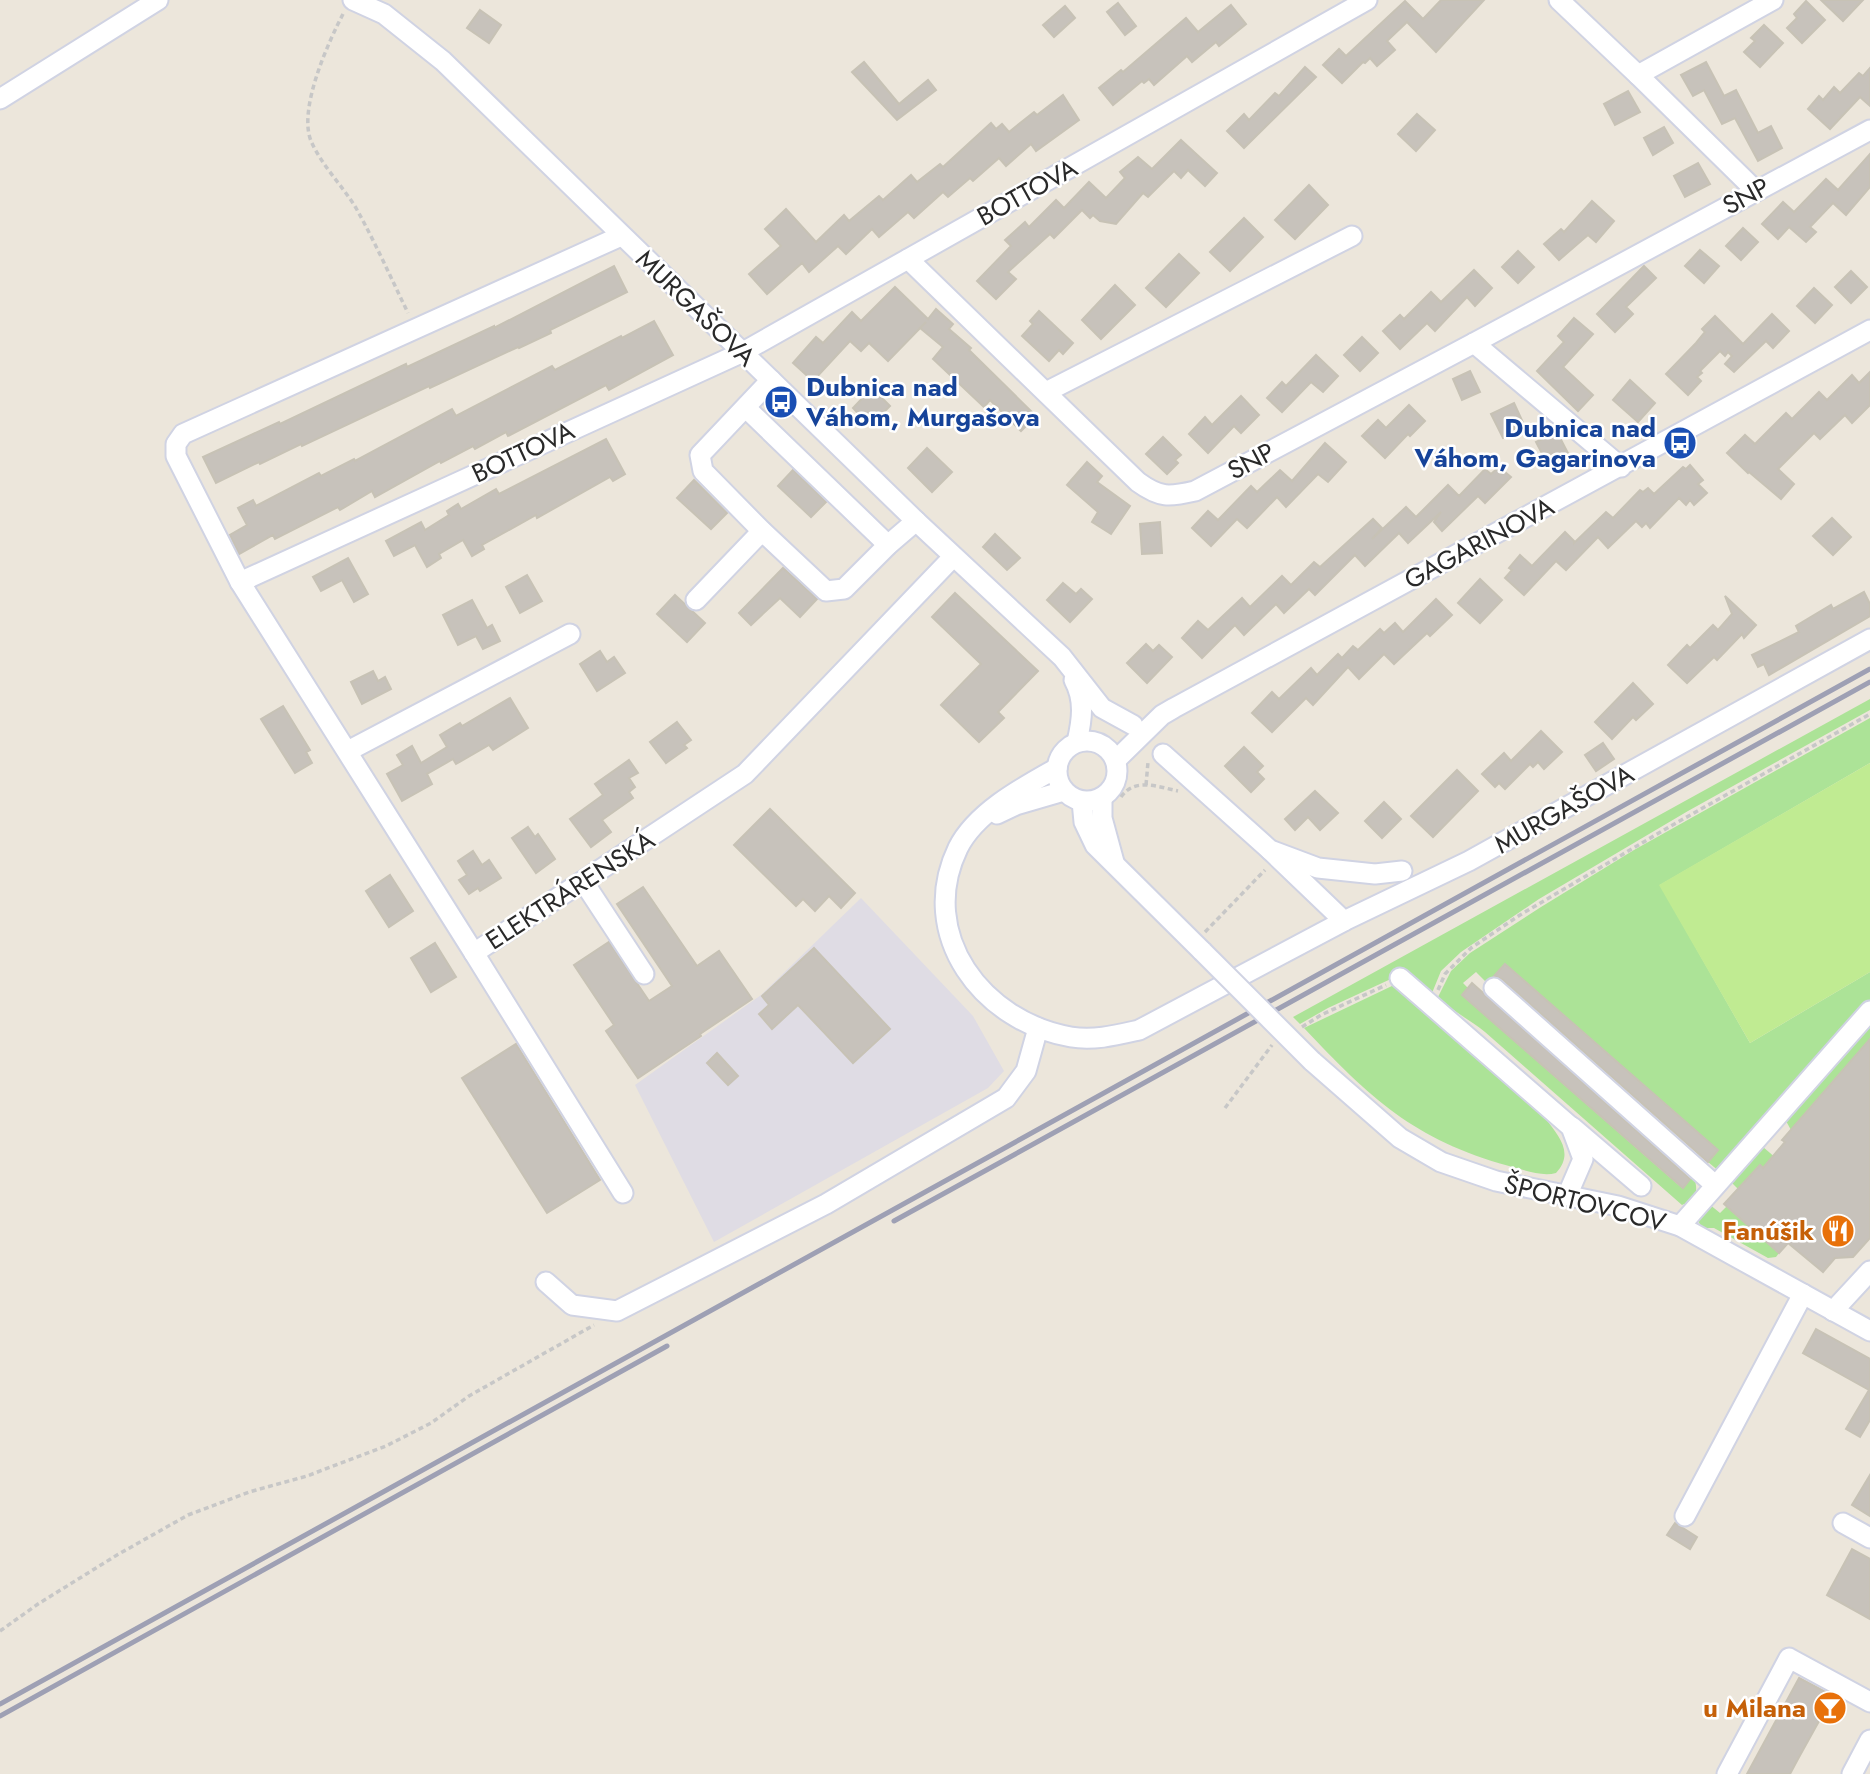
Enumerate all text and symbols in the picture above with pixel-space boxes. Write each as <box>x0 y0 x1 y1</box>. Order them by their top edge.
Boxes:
street label: BOTTOVA <box>970 148 1085 235</box>
street label: SNP <box>1716 168 1776 224</box>
street label: MURGAŠOVA <box>627 241 765 376</box>
place label: Dubnica nad Váhom, Murgašova <box>805 368 1040 436</box>
bus stop icon: Dubnica nad Váhom, Murgašova <box>762 383 800 421</box>
place label: Dubnica nad Váhom, Gagarinova <box>1414 409 1656 477</box>
street label: BOTTOVA <box>465 411 581 492</box>
bus stop icon: Dubnica nad Váhom, Gagarinova <box>1661 424 1699 462</box>
street label: SNP <box>1221 433 1281 489</box>
street label: GAGARINOVA <box>1397 487 1561 598</box>
street label: MURGAŠOVA <box>1487 755 1641 863</box>
street label: ELEKTRÁRENSKÁ <box>478 821 663 959</box>
street label: ŠPORTOVCOV <box>1500 1165 1671 1242</box>
place label: Fanúšik <box>1722 1212 1814 1250</box>
restaurant icon: Fanúšik <box>1819 1212 1857 1250</box>
place label: u Milana <box>1703 1689 1806 1727</box>
bar icon: u Milana <box>1811 1689 1849 1727</box>

